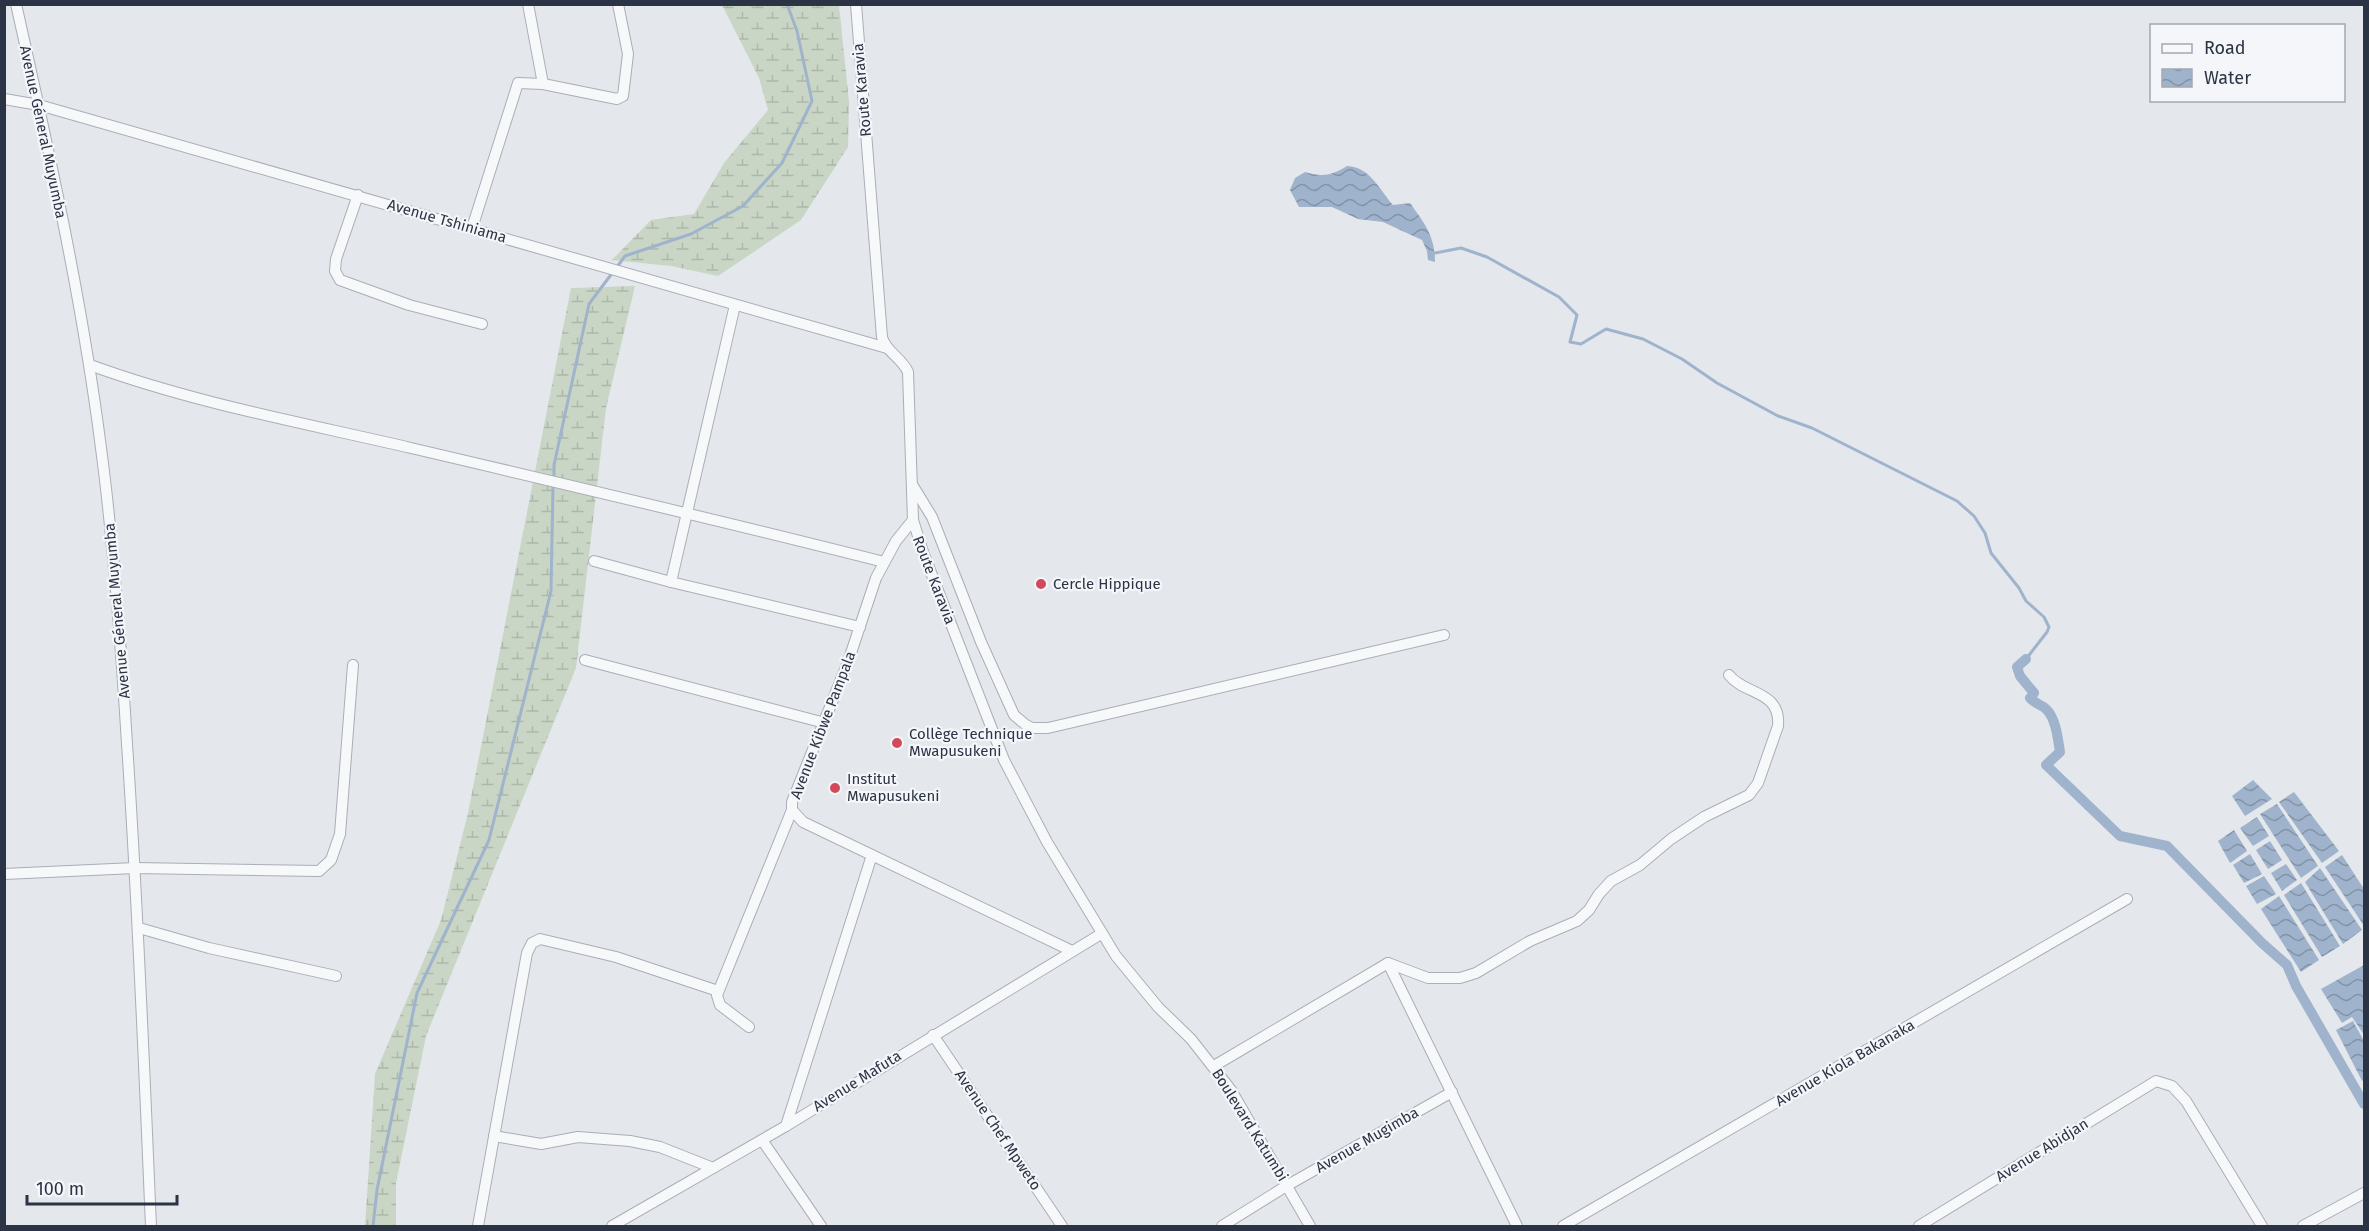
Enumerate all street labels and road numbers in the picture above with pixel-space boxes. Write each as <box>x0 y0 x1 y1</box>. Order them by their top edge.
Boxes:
street label: Route Karavia <box>849 43 875 137</box>
street label: Avenue Géneral Muyumba <box>16 44 70 220</box>
street label: Avenue Tshiniama <box>385 195 509 247</box>
street label: Avenue Géneral Muyumba <box>100 522 134 700</box>
street label: Route Karavia <box>909 533 959 627</box>
street label: Avenue Kibwe Pampala <box>787 649 859 801</box>
street label: Avenue Kiola Bakanaka <box>1772 1016 1918 1110</box>
street label: Avenue Mafuta <box>809 1047 905 1115</box>
street label: Boulevard Katumbi <box>1208 1065 1292 1185</box>
street label: Avenue Chef Mpweto <box>951 1066 1045 1194</box>
street label: Avenue Mugimba <box>1312 1103 1422 1177</box>
street label: Avenue Abidjan <box>1992 1114 2092 1186</box>

